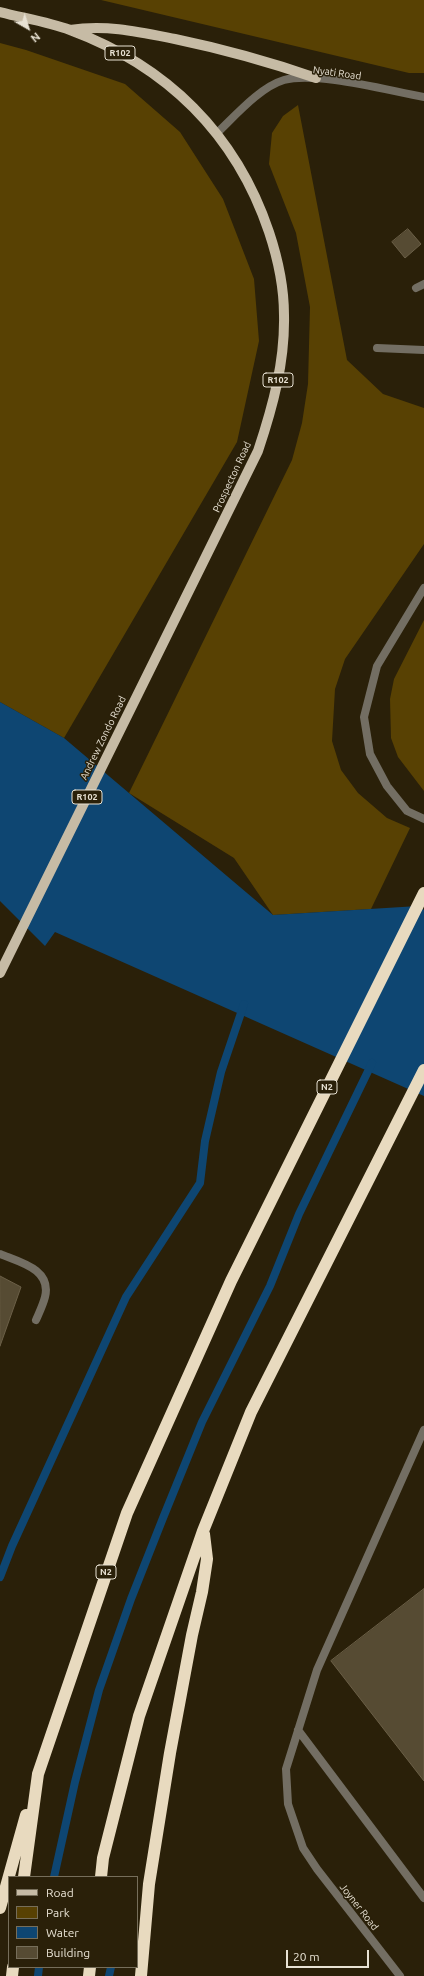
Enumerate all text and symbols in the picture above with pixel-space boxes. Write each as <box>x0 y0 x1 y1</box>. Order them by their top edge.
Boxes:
north arrow <box>8 8 48 48</box>
text: N <box>29 30 43 45</box>
road number: R102 <box>105 46 135 60</box>
street label: Nyati Road <box>312 64 362 82</box>
road number: R102 <box>263 373 293 387</box>
street label: Prospecton Road <box>210 440 254 514</box>
street label: Andrew Zondo Road <box>78 694 128 782</box>
road number: R102 <box>72 790 102 804</box>
road number: N2 <box>317 1080 337 1094</box>
road number: N2 <box>96 1565 116 1579</box>
legend <box>8 1876 138 1968</box>
street label: Joyner Road <box>337 1881 381 1933</box>
text: Road <box>46 1886 74 1899</box>
text: Park <box>46 1906 70 1919</box>
text: Water <box>46 1926 79 1939</box>
scale bar <box>288 1942 371 1968</box>
text: Building <box>46 1946 90 1959</box>
text: 20 m <box>293 1950 320 1963</box>

